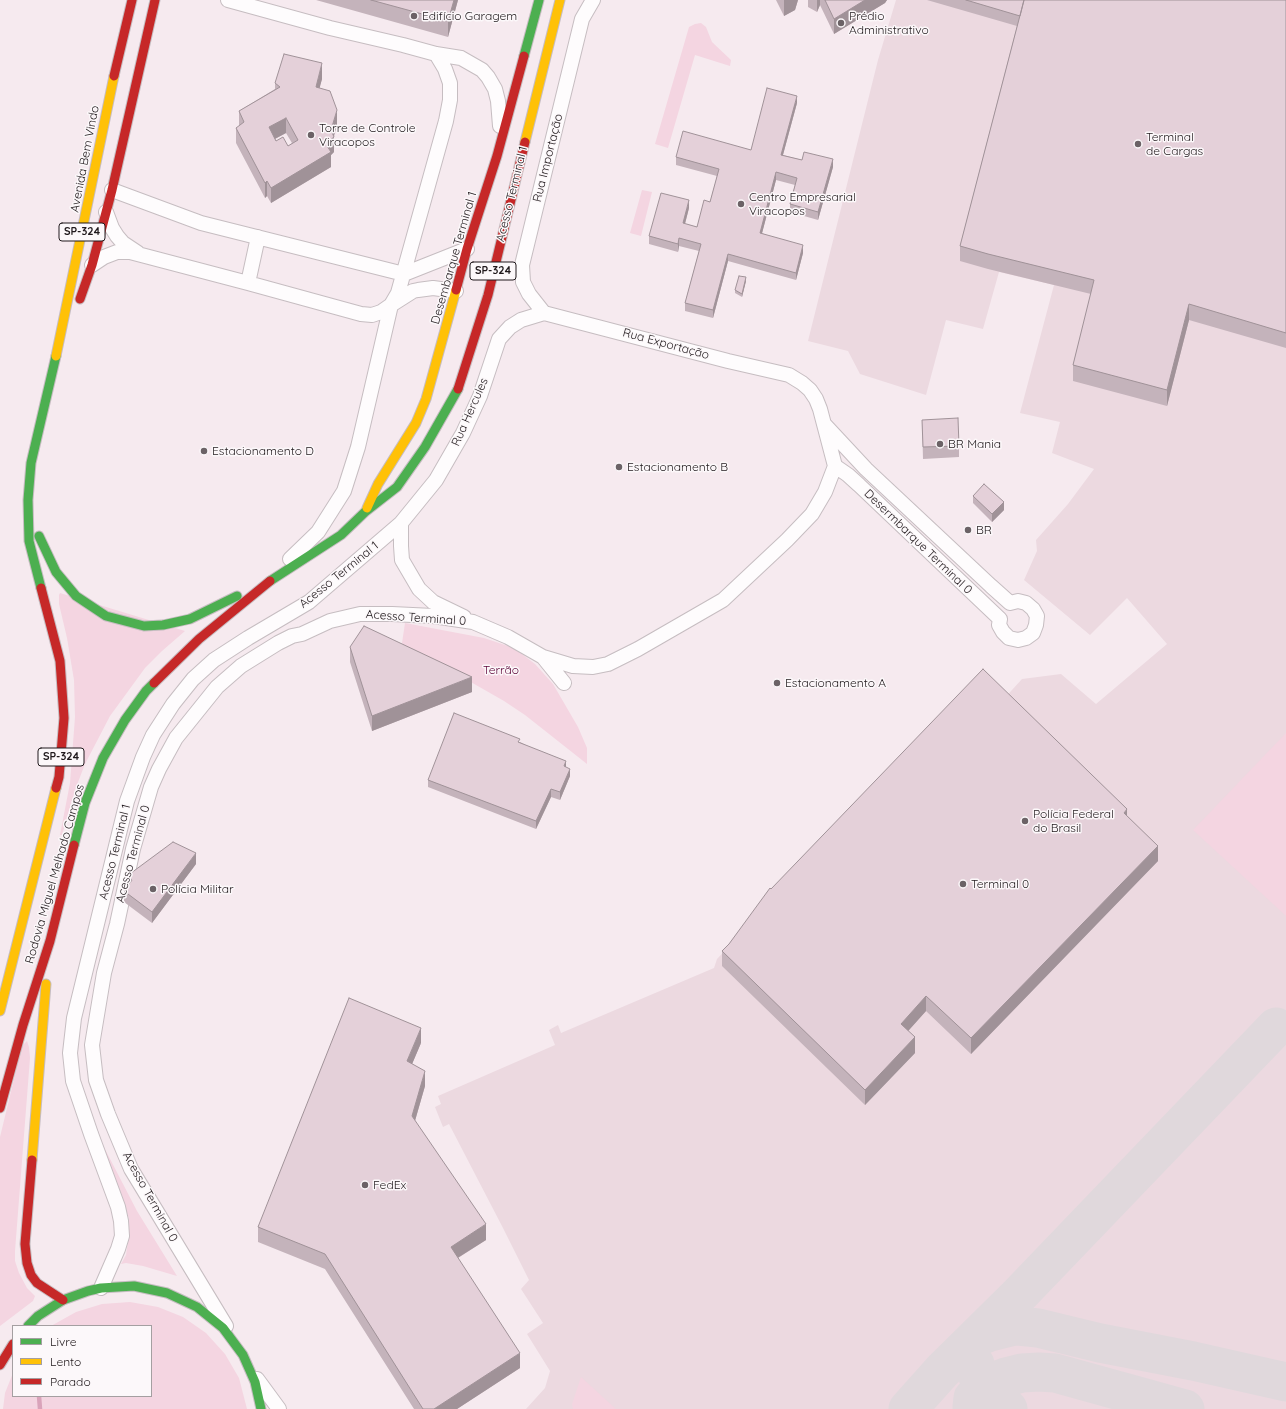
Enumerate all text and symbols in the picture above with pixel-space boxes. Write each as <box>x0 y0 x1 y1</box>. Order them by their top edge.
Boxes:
place label: Edifício Garagem <box>422 9 517 23</box>
place label: Prédio Administrativo <box>849 9 929 37</box>
marker: Edifício Garagem <box>409 11 419 21</box>
marker: Prédio Administrativo <box>836 18 846 28</box>
street label: Avenida Bem Vindo <box>68 104 102 214</box>
street label: Rua Importação <box>530 112 566 204</box>
place label: Torre de Controle Viracopos <box>319 121 416 149</box>
marker: Torre de Controle Viracopos <box>306 130 316 140</box>
place label: Terminal de Cargas <box>1146 130 1203 158</box>
marker: Terminal de Cargas <box>1133 139 1143 149</box>
street label: Acesso Terminal 1 <box>493 145 531 243</box>
street label: Desembarque Terminal 1 <box>428 190 480 326</box>
place label: Centro Empresarial Viracopos <box>749 190 856 218</box>
marker: Centro Empresarial Viracopos <box>736 199 746 209</box>
road number: SP-324 <box>59 223 105 241</box>
road number: SP-324 <box>470 262 516 280</box>
street label: Rua Exportação <box>621 326 711 362</box>
street label: Rua Hercules <box>449 376 491 448</box>
place label: BR Mania <box>948 437 1001 451</box>
marker: BR Mania <box>935 439 945 449</box>
place label: Estacionamento D <box>212 444 314 458</box>
marker: Estacionamento D <box>199 446 209 456</box>
place label: Estacionamento B <box>627 460 728 474</box>
marker: Estacionamento B <box>614 462 624 472</box>
street label: Desermbarque Terminal 0 <box>861 487 975 597</box>
place label: BR <box>976 523 992 537</box>
marker: BR <box>963 525 973 535</box>
street label: Acesso Terminal 1 <box>296 539 382 611</box>
street label: Acesso Terminal 0 <box>365 607 467 629</box>
park label: Terrão <box>483 663 519 677</box>
place label: Estacionamento A <box>785 676 886 690</box>
marker: Estacionamento A <box>772 678 782 688</box>
road number: SP-324 <box>38 748 84 766</box>
street label: Rodovia Miguel Melhado Campos <box>22 783 88 965</box>
street label: Acesso Terminal 1 <box>96 803 134 901</box>
street label: Acesso Terminal 0 <box>113 804 153 904</box>
place label: Polícia Federal do Brasil <box>1033 807 1114 835</box>
marker: Polícia Federal do Brasil <box>1020 816 1030 826</box>
place label: Terminal 0 <box>971 877 1029 891</box>
marker: Terminal 0 <box>958 879 968 889</box>
place label: Polícia Militar <box>161 882 234 896</box>
marker: Polícia Militar <box>148 884 158 894</box>
street label: Acesso Terminal 0 <box>119 1149 181 1245</box>
place label: FedEx <box>373 1178 406 1192</box>
marker: FedEx <box>360 1180 370 1190</box>
legend <box>12 1325 152 1397</box>
text: Livre <box>50 1334 76 1349</box>
text: Lento <box>50 1354 81 1369</box>
text: Parado <box>50 1374 91 1389</box>

